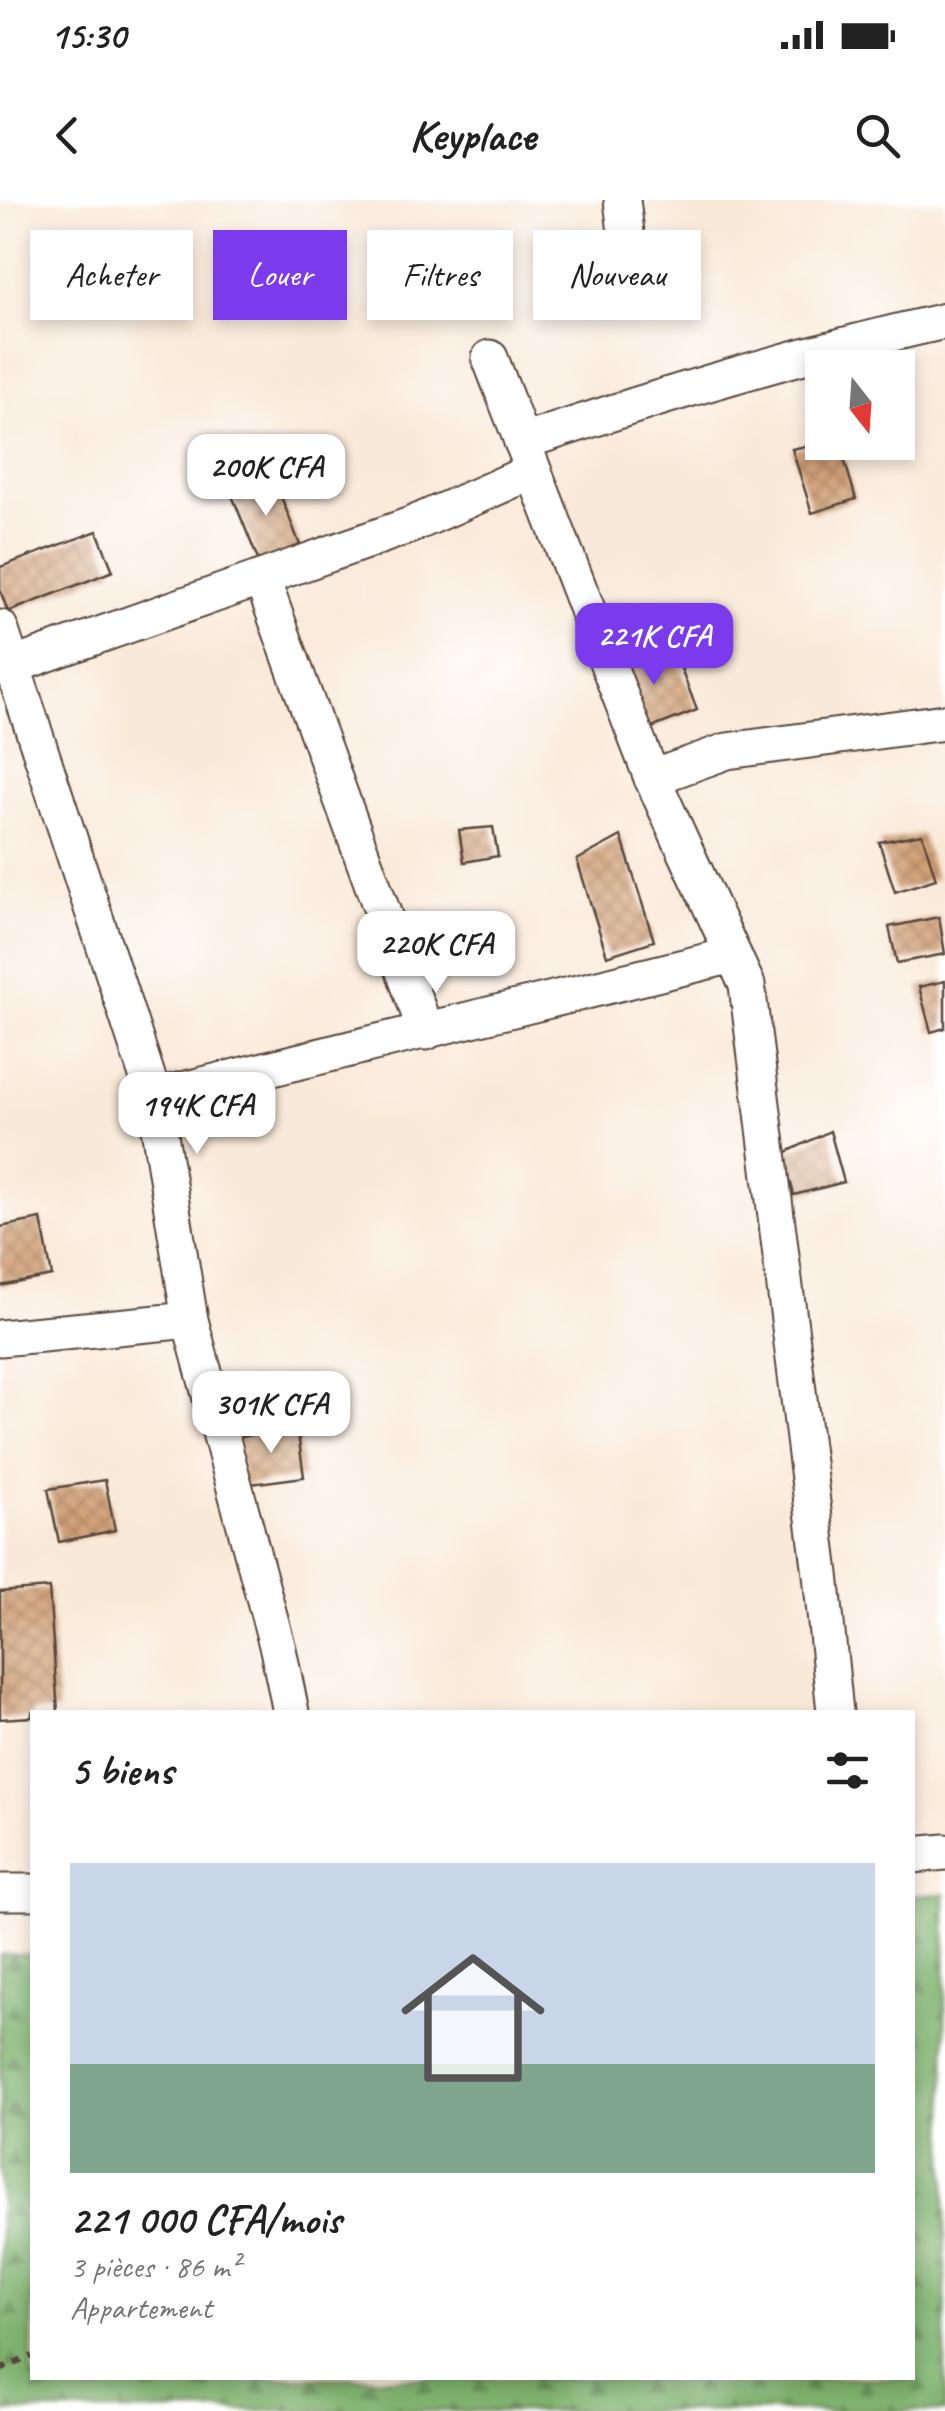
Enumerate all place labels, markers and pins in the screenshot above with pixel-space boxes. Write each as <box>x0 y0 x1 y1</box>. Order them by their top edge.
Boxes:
pin: 200K CFA <box>163 434 369 519</box>
pin: 221K CFA <box>551 603 757 688</box>
pin: 220K CFA <box>333 911 539 996</box>
pin: 194K CFA <box>94 1072 300 1157</box>
pin: 301K CFA <box>168 1371 374 1456</box>

